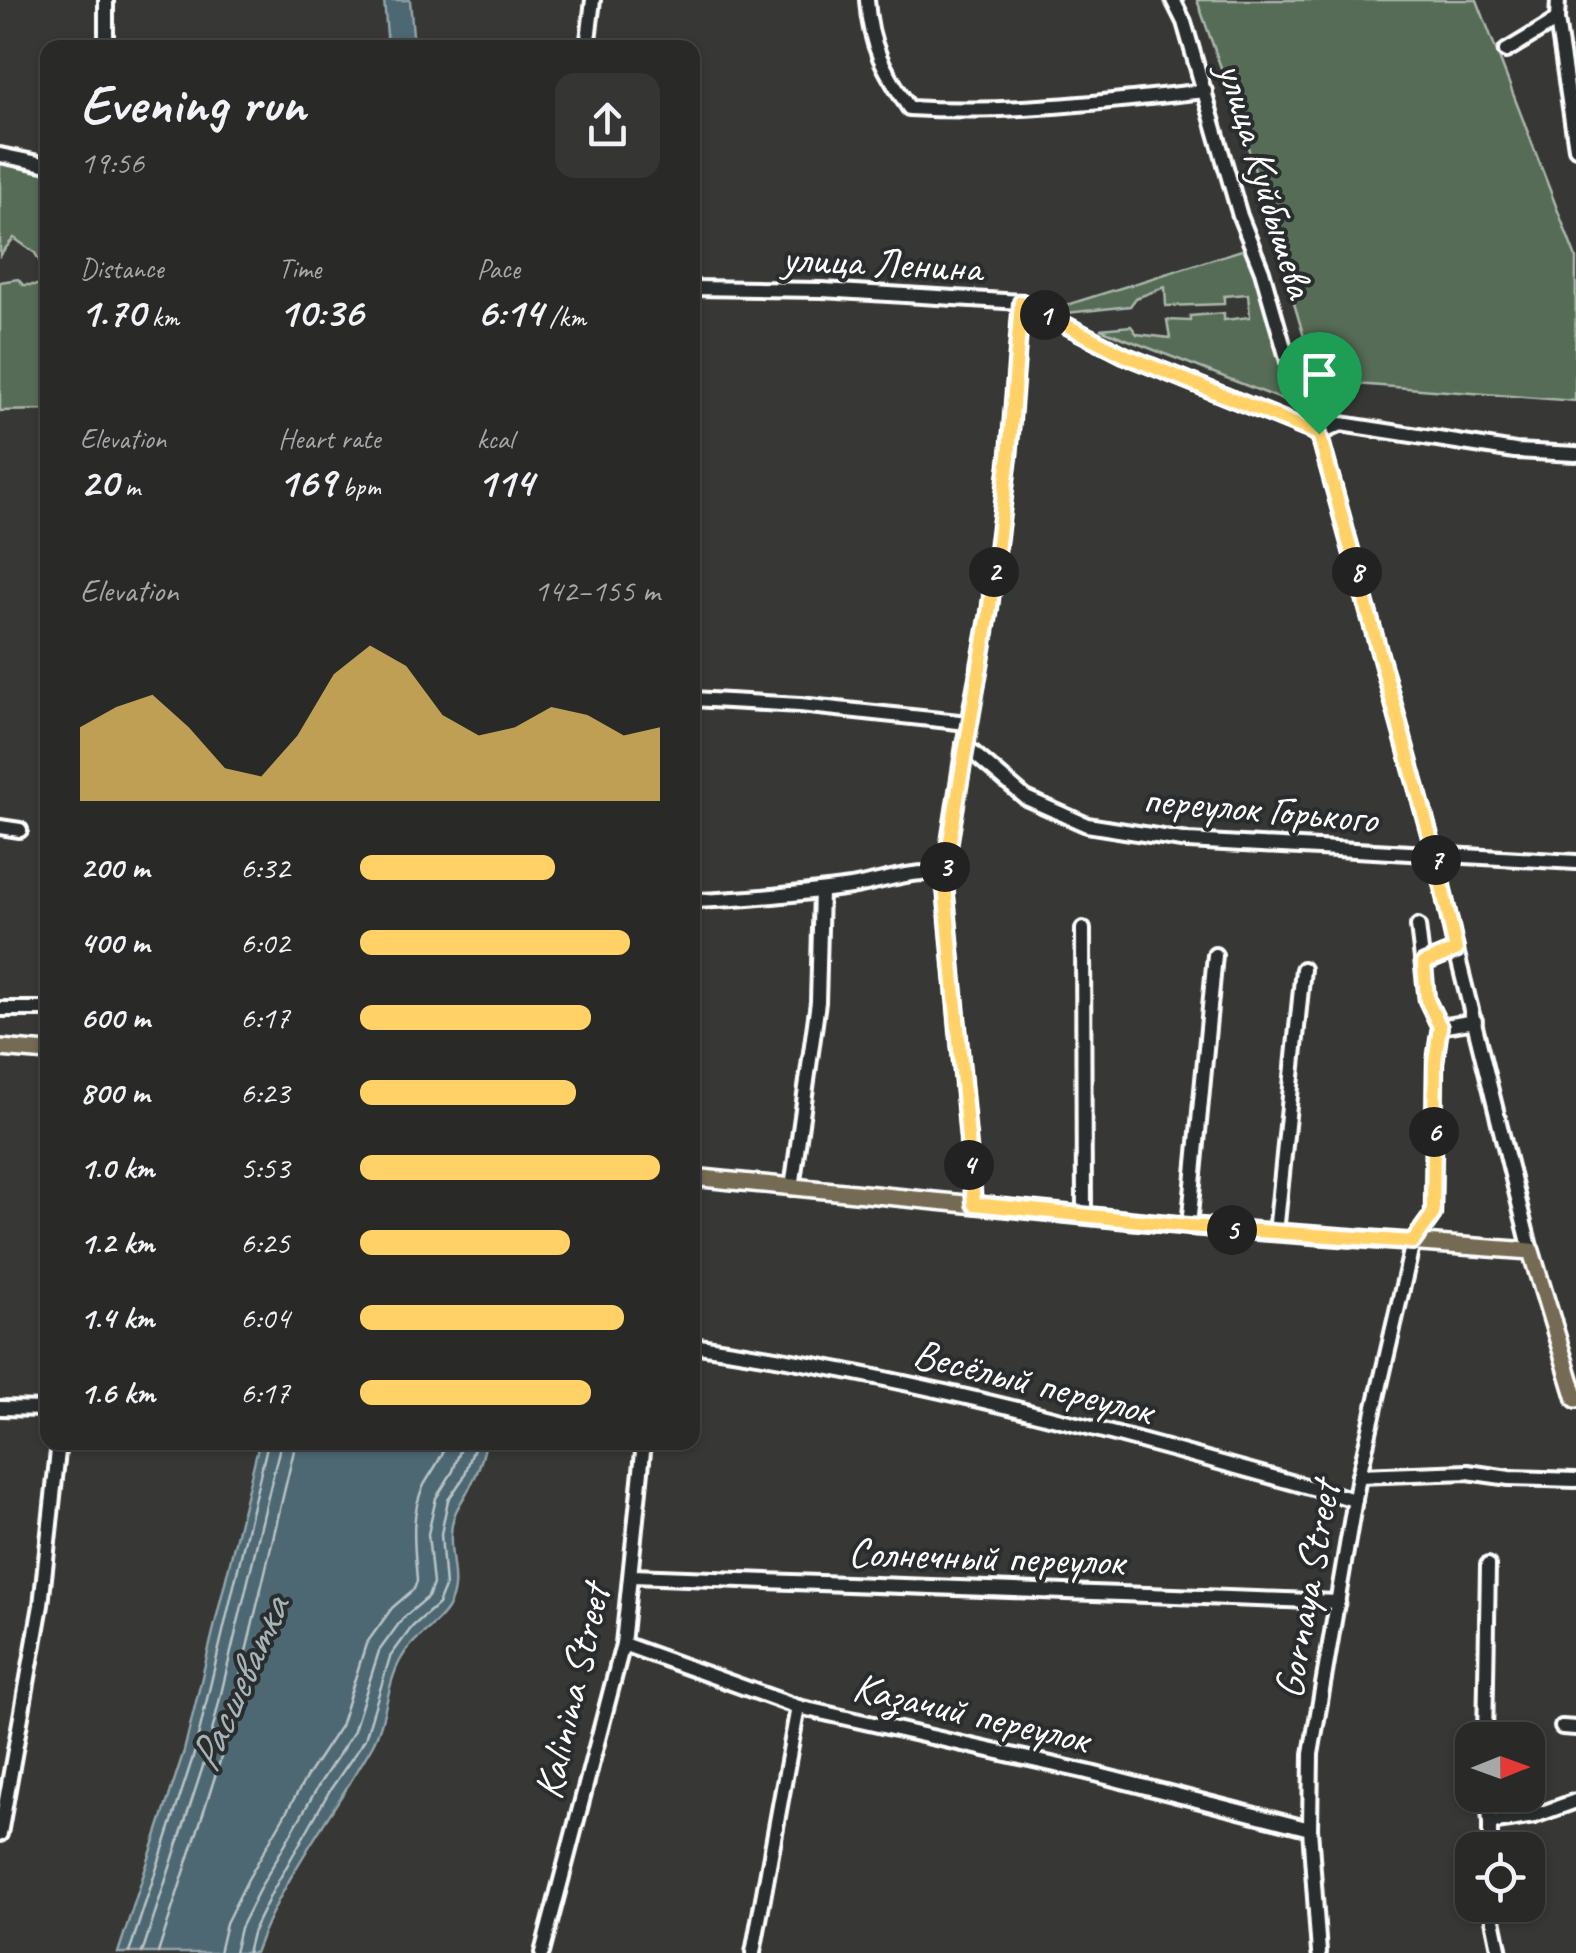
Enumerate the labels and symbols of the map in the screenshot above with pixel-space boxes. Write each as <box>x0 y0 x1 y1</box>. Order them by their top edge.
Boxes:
street label: улица Куйбышева <box>1204 53 1328 307</box>
street label: улица Ленина <box>778 231 987 295</box>
pin: 1 <box>1020 290 1070 340</box>
pin <box>1277 332 1362 435</box>
pin: 2 <box>969 547 1019 597</box>
pin: 8 <box>1332 547 1382 597</box>
street label: переулок Горького <box>1141 772 1382 846</box>
pin: 7 <box>1411 835 1461 885</box>
pin: 3 <box>920 842 970 892</box>
pin: 6 <box>1409 1107 1459 1157</box>
pin: 4 <box>944 1140 994 1190</box>
pin: 5 <box>1207 1205 1257 1255</box>
street label: Весёлый переулок <box>908 1327 1162 1438</box>
street label: Gornaya Street <box>1262 1472 1353 1703</box>
street label: Солнечный переулок <box>847 1526 1128 1588</box>
street label: Kalinina Street <box>522 1575 624 1804</box>
water label: Расшеватка <box>175 1584 304 1780</box>
street label: Казачий переулок <box>848 1660 1097 1767</box>
north arrow <box>1455 1722 1545 1812</box>

